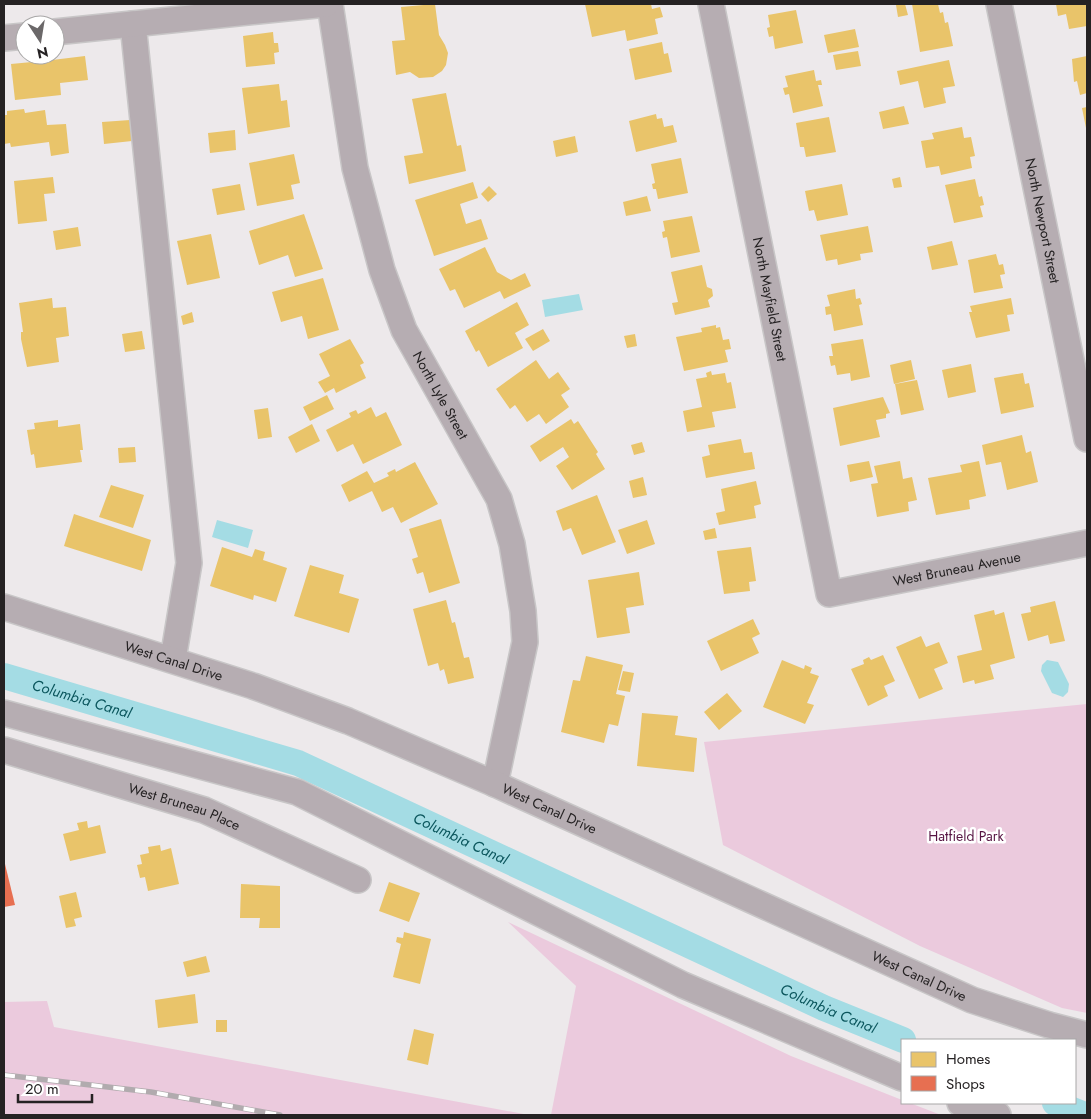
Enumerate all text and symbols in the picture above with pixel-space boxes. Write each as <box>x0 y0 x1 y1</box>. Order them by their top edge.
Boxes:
north arrow <box>15 15 65 65</box>
text: N <box>35 42 50 64</box>
street label: North Newport Street <box>1020 156 1065 286</box>
street label: North Mayfield Street <box>748 235 792 364</box>
street label: North Lyle Street <box>408 347 474 443</box>
street label: West Bruneau Avenue <box>891 546 1022 591</box>
street label: West Canal Drive <box>122 636 225 686</box>
water label: Columbia Canal <box>29 674 135 724</box>
street label: West Bruneau Place <box>126 778 244 835</box>
street label: West Canal Drive <box>499 778 600 839</box>
water label: Columbia Canal <box>409 807 512 871</box>
park label: Hatfield Park <box>928 826 1004 846</box>
street label: West Canal Drive <box>868 946 970 1006</box>
water label: Columbia Canal <box>777 978 880 1039</box>
legend <box>901 1039 1076 1104</box>
text: Homes <box>946 1048 990 1070</box>
scale bar <box>18 1072 91 1104</box>
text: Shops <box>946 1073 985 1095</box>
text: 20 m <box>25 1078 59 1100</box>

